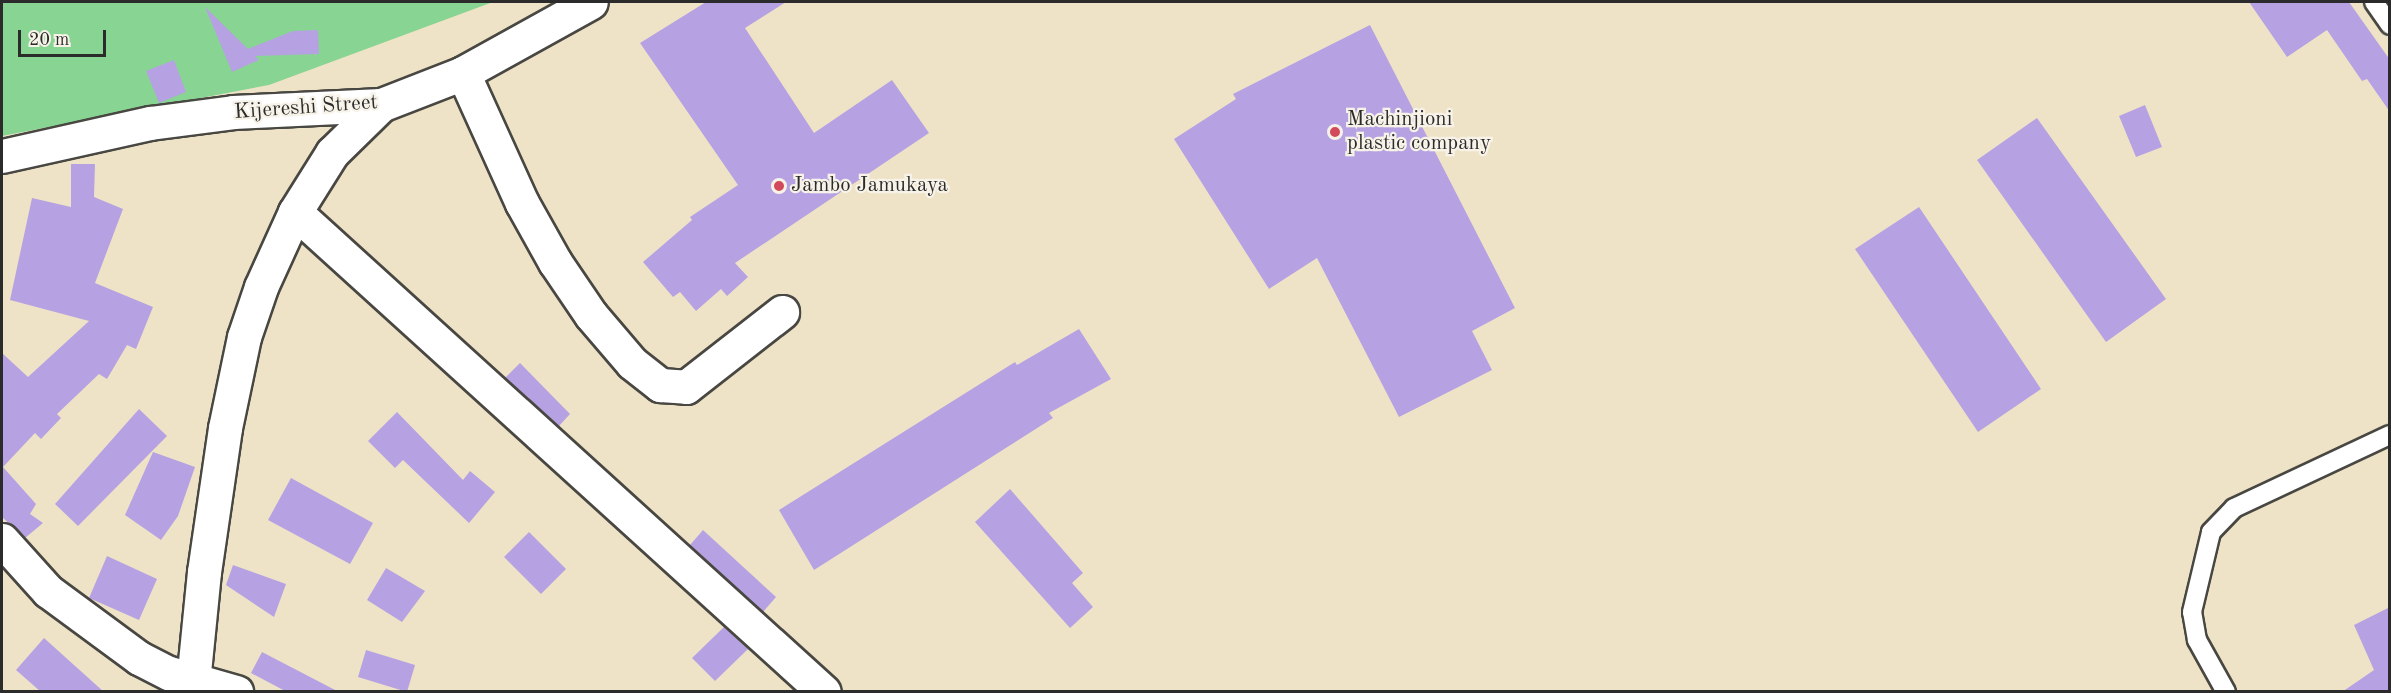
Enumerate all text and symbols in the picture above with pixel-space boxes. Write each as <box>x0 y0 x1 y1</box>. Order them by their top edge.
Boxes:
scale bar <box>21 18 110 56</box>
text: 20 m <box>29 31 69 49</box>
street label: Kijereshi Street <box>233 90 379 126</box>
place label: Machinjioni plastic company <box>1347 107 1491 157</box>
marker: Machinjioni plastic company <box>1328 125 1342 139</box>
place label: Jambo Jamukaya <box>791 173 948 199</box>
marker: Jambo Jamukaya <box>772 179 786 193</box>

